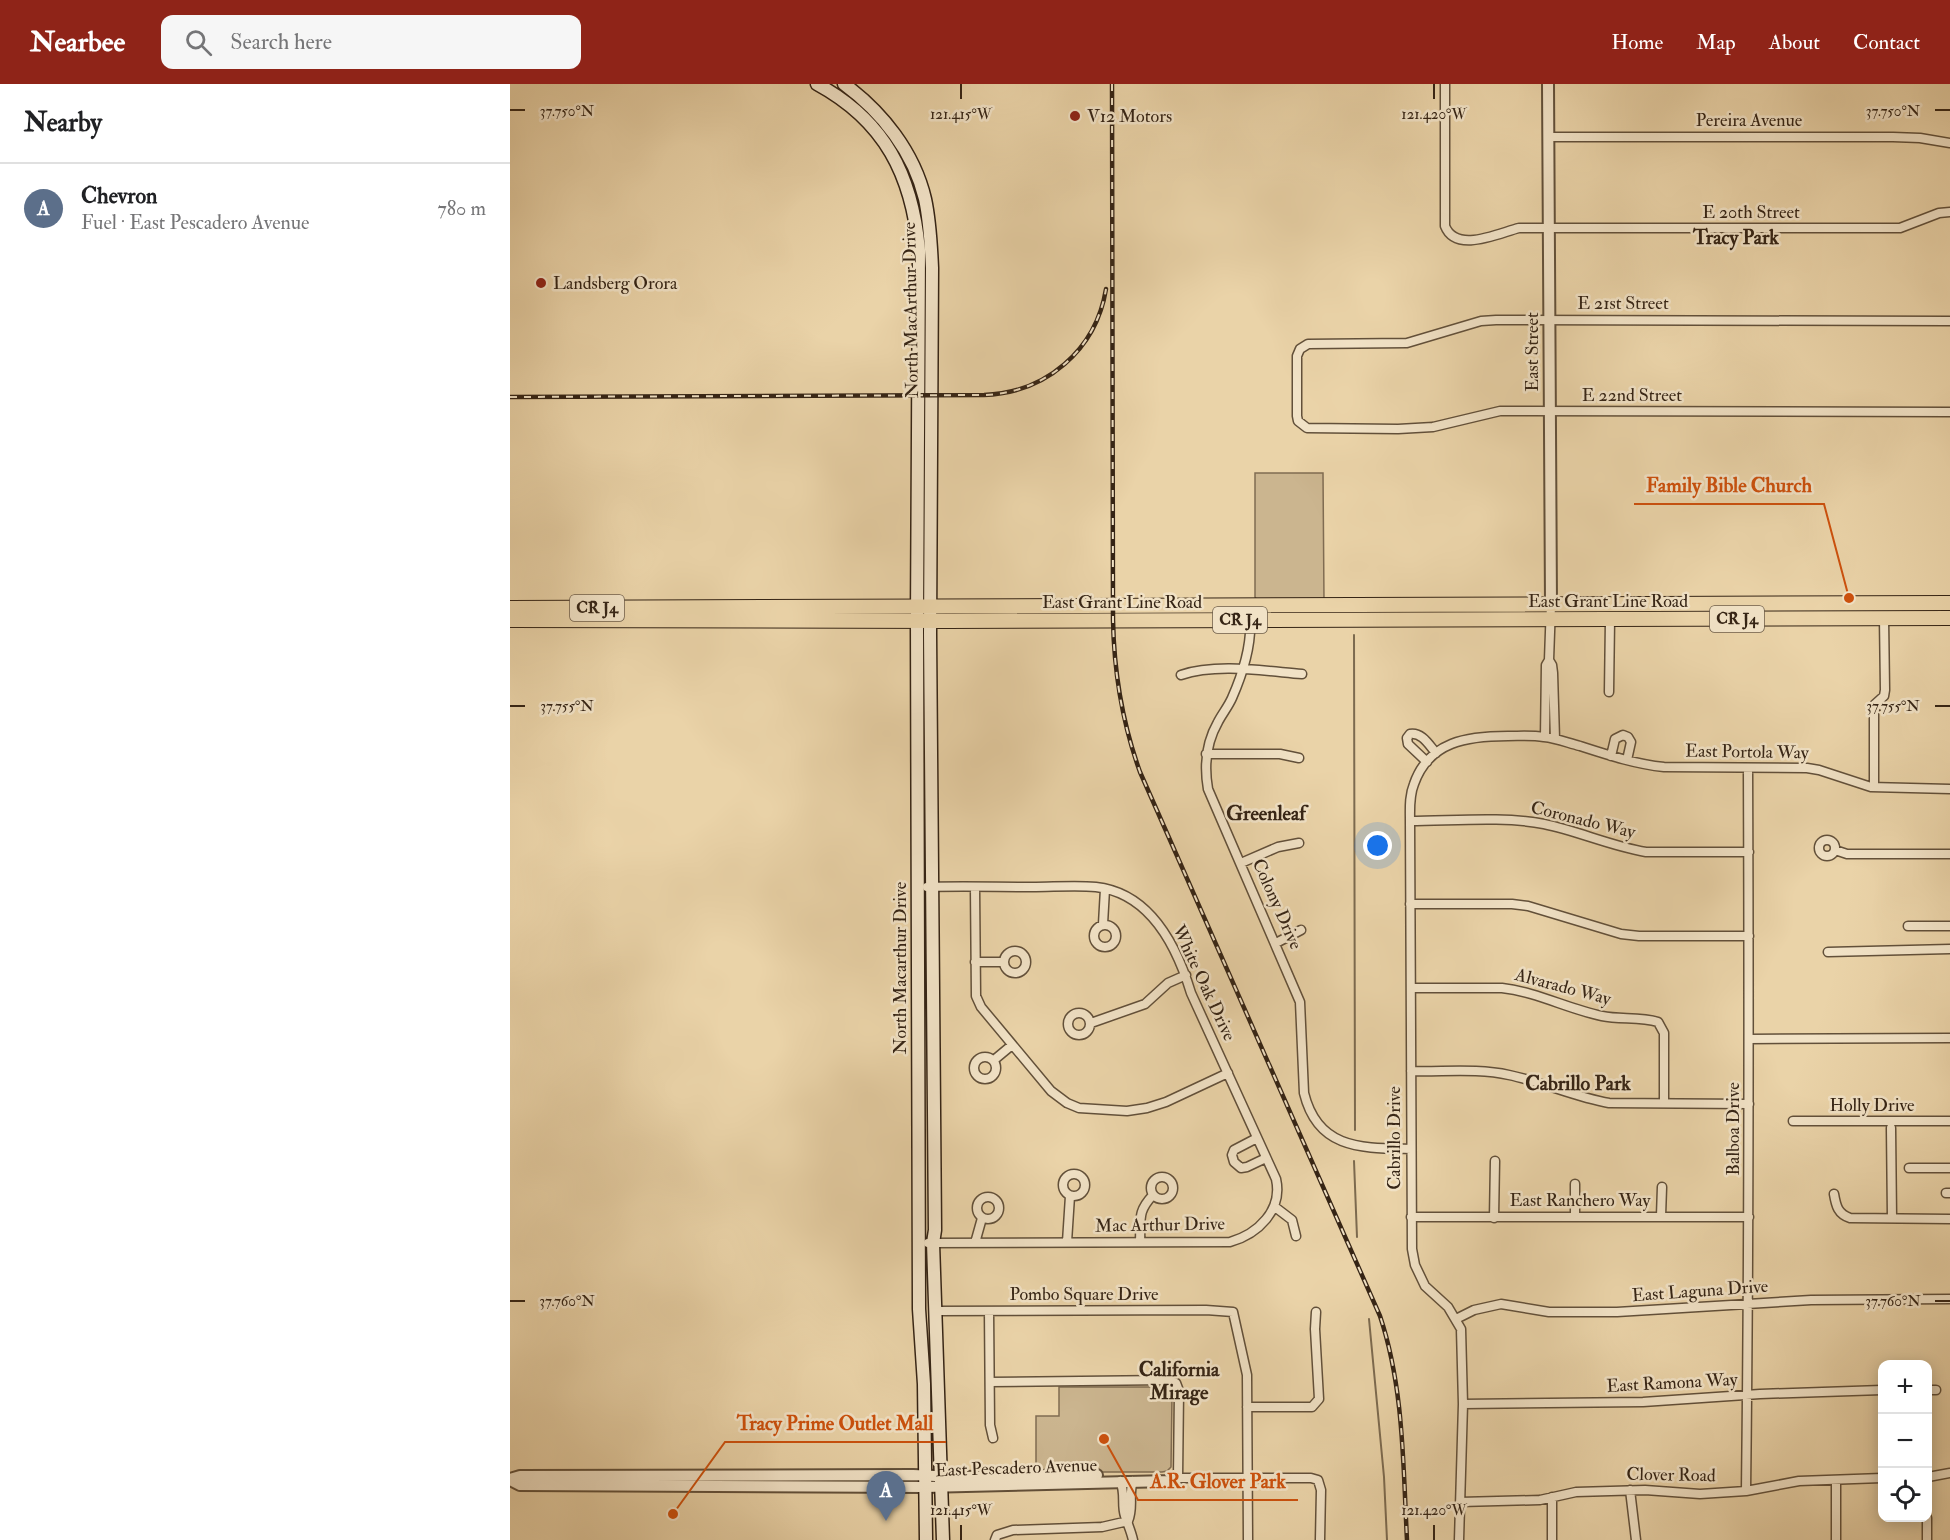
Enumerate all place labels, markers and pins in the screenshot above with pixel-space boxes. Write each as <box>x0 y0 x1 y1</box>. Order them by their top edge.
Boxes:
place label: V12 Motors <box>1087 105 1172 128</box>
marker: V12 Motors <box>1068 109 1082 123</box>
place label: Landsberg Orora <box>553 272 678 295</box>
marker: Landsberg Orora <box>534 276 548 290</box>
callout: Family Bible Church <box>1634 466 1824 504</box>
callout: Tracy Prime Outlet Mall <box>725 1404 946 1442</box>
callout: A.R. Glover Park <box>1138 1462 1298 1500</box>
pin: A <box>866 1472 905 1521</box>

